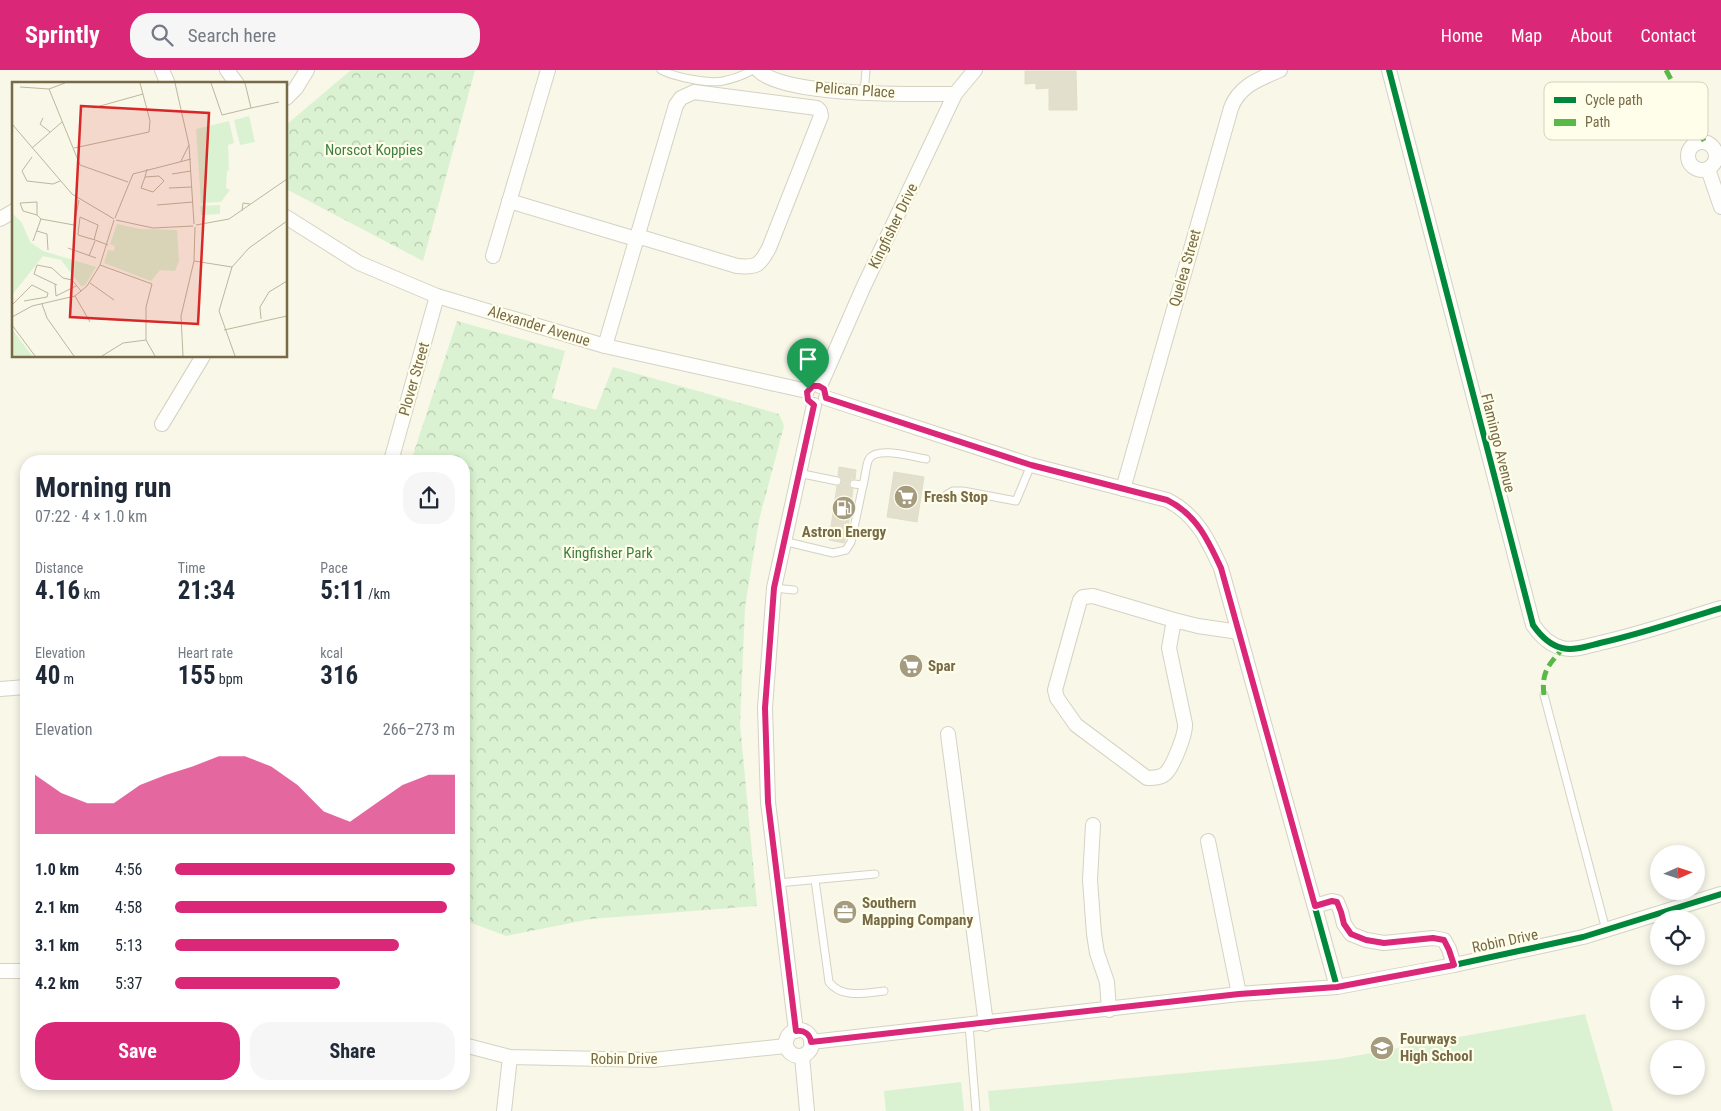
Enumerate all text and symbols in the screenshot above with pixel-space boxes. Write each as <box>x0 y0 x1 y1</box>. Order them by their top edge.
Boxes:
search box <box>130 13 480 58</box>
text: Sprintly <box>25 21 100 49</box>
icon: search <box>148 21 176 49</box>
text: Search here <box>188 24 276 47</box>
text: Home <box>1441 25 1483 46</box>
text: Map <box>1511 25 1542 46</box>
text: About <box>1570 25 1612 46</box>
text: Contact <box>1640 25 1696 46</box>
street label: Pelican Place <box>815 78 895 102</box>
inset map <box>12 82 288 358</box>
legend <box>1544 82 1708 140</box>
text: Cycle path <box>1585 92 1643 108</box>
text: Path <box>1585 114 1610 130</box>
park label: Norscot Koppies <box>325 141 423 159</box>
street label: Kingfisher Drive <box>865 180 921 272</box>
street label: Quelea Street <box>1165 227 1205 309</box>
street label: Alexander Avenue <box>486 302 592 350</box>
pin <box>787 338 829 389</box>
street label: Plover Street <box>395 340 433 418</box>
icon: arrive <box>794 345 822 373</box>
street label: Flamingo Avenue <box>1477 392 1519 494</box>
text: Morning run <box>35 471 171 504</box>
button: share <box>403 472 455 524</box>
supermarket icon: Fresh Stop <box>893 484 919 510</box>
place label: Fresh Stop <box>924 488 988 506</box>
fuel station icon: Astron Energy <box>831 495 857 521</box>
text: 07:22 · 4 × 1.0 km <box>35 507 147 526</box>
place label: Astron Energy <box>802 523 886 541</box>
park label: Kingfisher Park <box>563 544 653 562</box>
text: Distance <box>35 560 83 576</box>
text: Time <box>178 560 205 576</box>
text: Pace <box>320 560 348 576</box>
text: 4.16 <box>35 576 80 605</box>
text: 21:34 <box>178 576 235 605</box>
text: 5:11 <box>320 576 365 605</box>
text: km <box>80 586 100 602</box>
text: /km <box>365 586 390 602</box>
text: Elevation <box>35 645 85 661</box>
text: Heart rate <box>178 645 233 661</box>
text: kcal <box>320 645 343 661</box>
supermarket icon: Spar <box>898 653 924 679</box>
place label: Spar <box>928 657 956 675</box>
text: 40 <box>35 661 60 690</box>
text: 155 <box>178 661 216 690</box>
text: 316 <box>320 661 358 690</box>
text: m <box>60 671 74 687</box>
text: bpm <box>216 671 243 687</box>
text: Elevation <box>35 720 93 739</box>
text: 266–273 m <box>383 720 455 739</box>
north arrow <box>1650 845 1705 900</box>
map controls <box>1650 845 1705 1095</box>
text: 1.0 km <box>35 860 79 879</box>
text: 4:56 <box>115 860 142 879</box>
place label: Southern Mapping Company <box>862 894 973 929</box>
text: 2.1 km <box>35 898 79 917</box>
text: 4:58 <box>115 898 142 917</box>
office icon: Southern Mapping Company <box>832 899 858 925</box>
button: locate <box>1650 910 1705 965</box>
street label: Robin Drive <box>1470 925 1540 957</box>
text: 3.1 km <box>35 936 79 955</box>
text: 5:13 <box>115 936 142 955</box>
text: 4.2 km <box>35 974 79 993</box>
text: 5:37 <box>115 974 142 993</box>
button: + <box>1650 975 1705 1030</box>
button: Save <box>35 1022 240 1080</box>
button: Share <box>250 1022 455 1080</box>
place label: Fourways High School <box>1400 1030 1472 1065</box>
school or university icon: Fourways High School <box>1369 1035 1395 1061</box>
button: − <box>1650 1040 1705 1095</box>
street label: Robin Drive <box>591 1050 657 1068</box>

